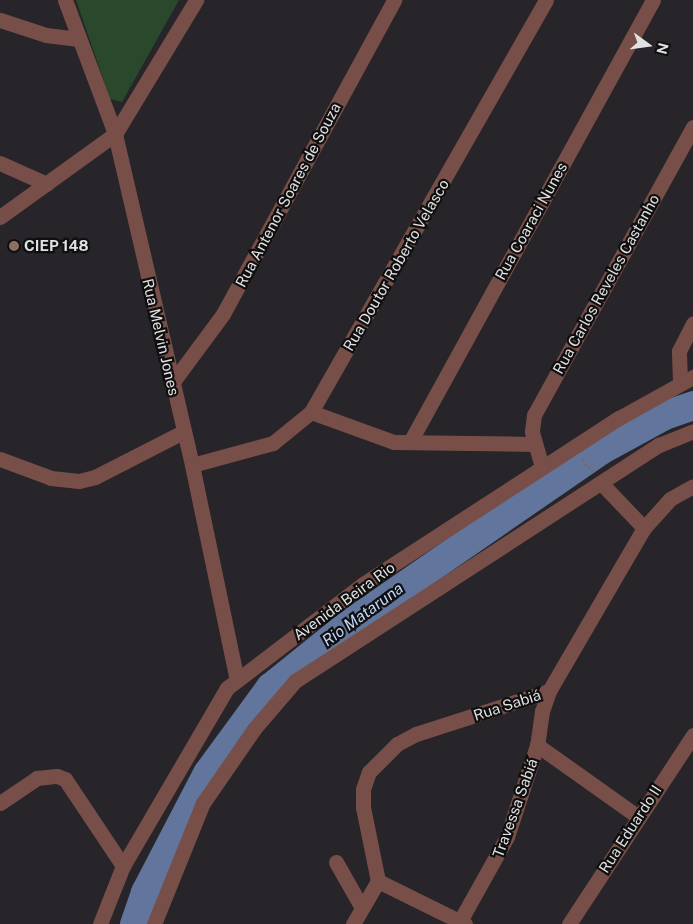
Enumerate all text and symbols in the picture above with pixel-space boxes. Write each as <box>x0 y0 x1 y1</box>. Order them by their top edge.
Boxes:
north arrow <box>623 20 673 70</box>
text: N <box>653 41 672 56</box>
street label: Rua Antenor Soares de Souza <box>232 100 344 290</box>
street label: Rua Coaraci Nunes <box>491 159 571 283</box>
street label: Rua Doutor Roberto Velasco <box>339 176 453 354</box>
street label: Rua Carlos Reveles Castanho <box>549 191 663 377</box>
place label: CIEP 148 <box>24 237 88 255</box>
marker: CIEP 148 <box>8 240 20 252</box>
street label: Rua Melvin Jones <box>139 277 183 397</box>
street label: Avenida Beira Rio <box>290 558 398 644</box>
water label: Rio Mataruna <box>319 579 407 651</box>
street label: Rua Sabiá <box>471 686 543 724</box>
street label: Travessa Sabiá <box>489 756 541 860</box>
street label: Rua Eduardo II <box>595 782 665 876</box>

